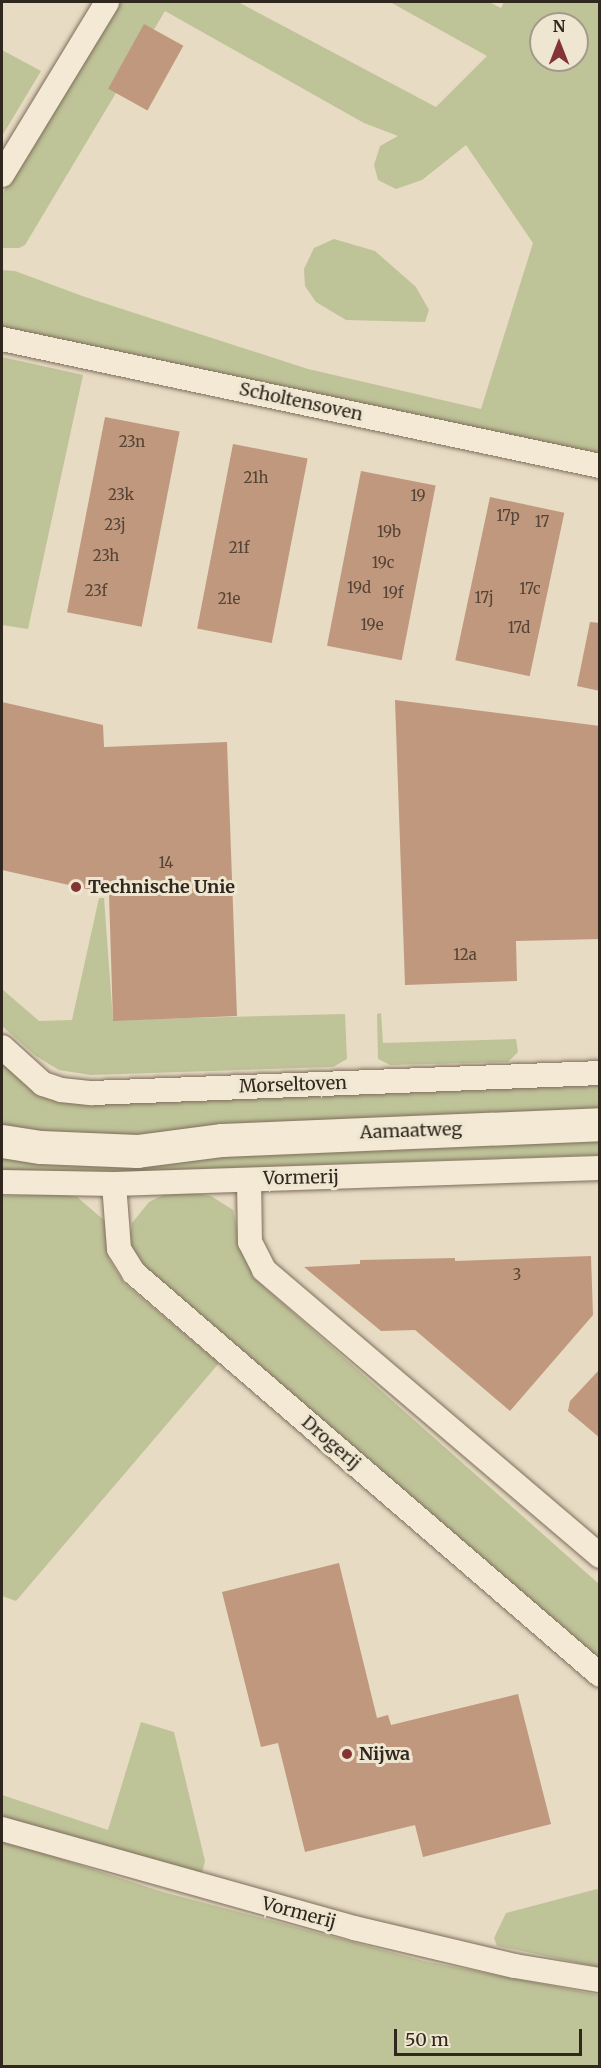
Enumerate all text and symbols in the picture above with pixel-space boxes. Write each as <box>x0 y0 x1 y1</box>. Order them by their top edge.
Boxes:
north arrow <box>529 12 589 72</box>
text: N <box>553 16 565 36</box>
street label: Scholtensoven <box>237 378 365 426</box>
house number: 23n <box>119 433 145 451</box>
house number: 21h <box>244 469 268 487</box>
house number: 23k <box>108 486 134 504</box>
house number: 19 <box>410 487 426 505</box>
house number: 17p <box>496 507 520 525</box>
house number: 17 <box>535 513 549 531</box>
house number: 23j <box>104 516 126 534</box>
house number: 19b <box>377 523 401 541</box>
house number: 21f <box>229 539 249 557</box>
house number: 23h <box>93 547 119 565</box>
house number: 19c <box>372 554 394 572</box>
house number: 19d <box>347 579 371 597</box>
house number: 17c <box>519 580 541 598</box>
house number: 23f <box>85 582 107 600</box>
house number: 19f <box>383 584 403 602</box>
house number: 17j <box>474 589 494 607</box>
house number: 21e <box>218 590 240 608</box>
house number: 19e <box>361 616 383 634</box>
house number: 17d <box>508 619 530 637</box>
house number: 14 <box>158 854 174 872</box>
place label: Technische Unie <box>88 876 235 898</box>
marker: Technische Unie <box>69 880 83 894</box>
house number: 12a <box>453 946 477 964</box>
street label: Morseltoven <box>239 1072 347 1098</box>
street label: Aamaatweg <box>359 1118 463 1144</box>
street label: Vormerij <box>263 1167 339 1189</box>
house number: 3 <box>513 1266 521 1284</box>
street label: Drogerij <box>297 1412 365 1474</box>
place label: Nijwa <box>359 1743 410 1765</box>
marker: Nijwa <box>340 1747 354 1761</box>
street label: Vormerij <box>260 1893 338 1933</box>
scale bar <box>397 2017 584 2055</box>
text: 50 m <box>405 2028 449 2051</box>

